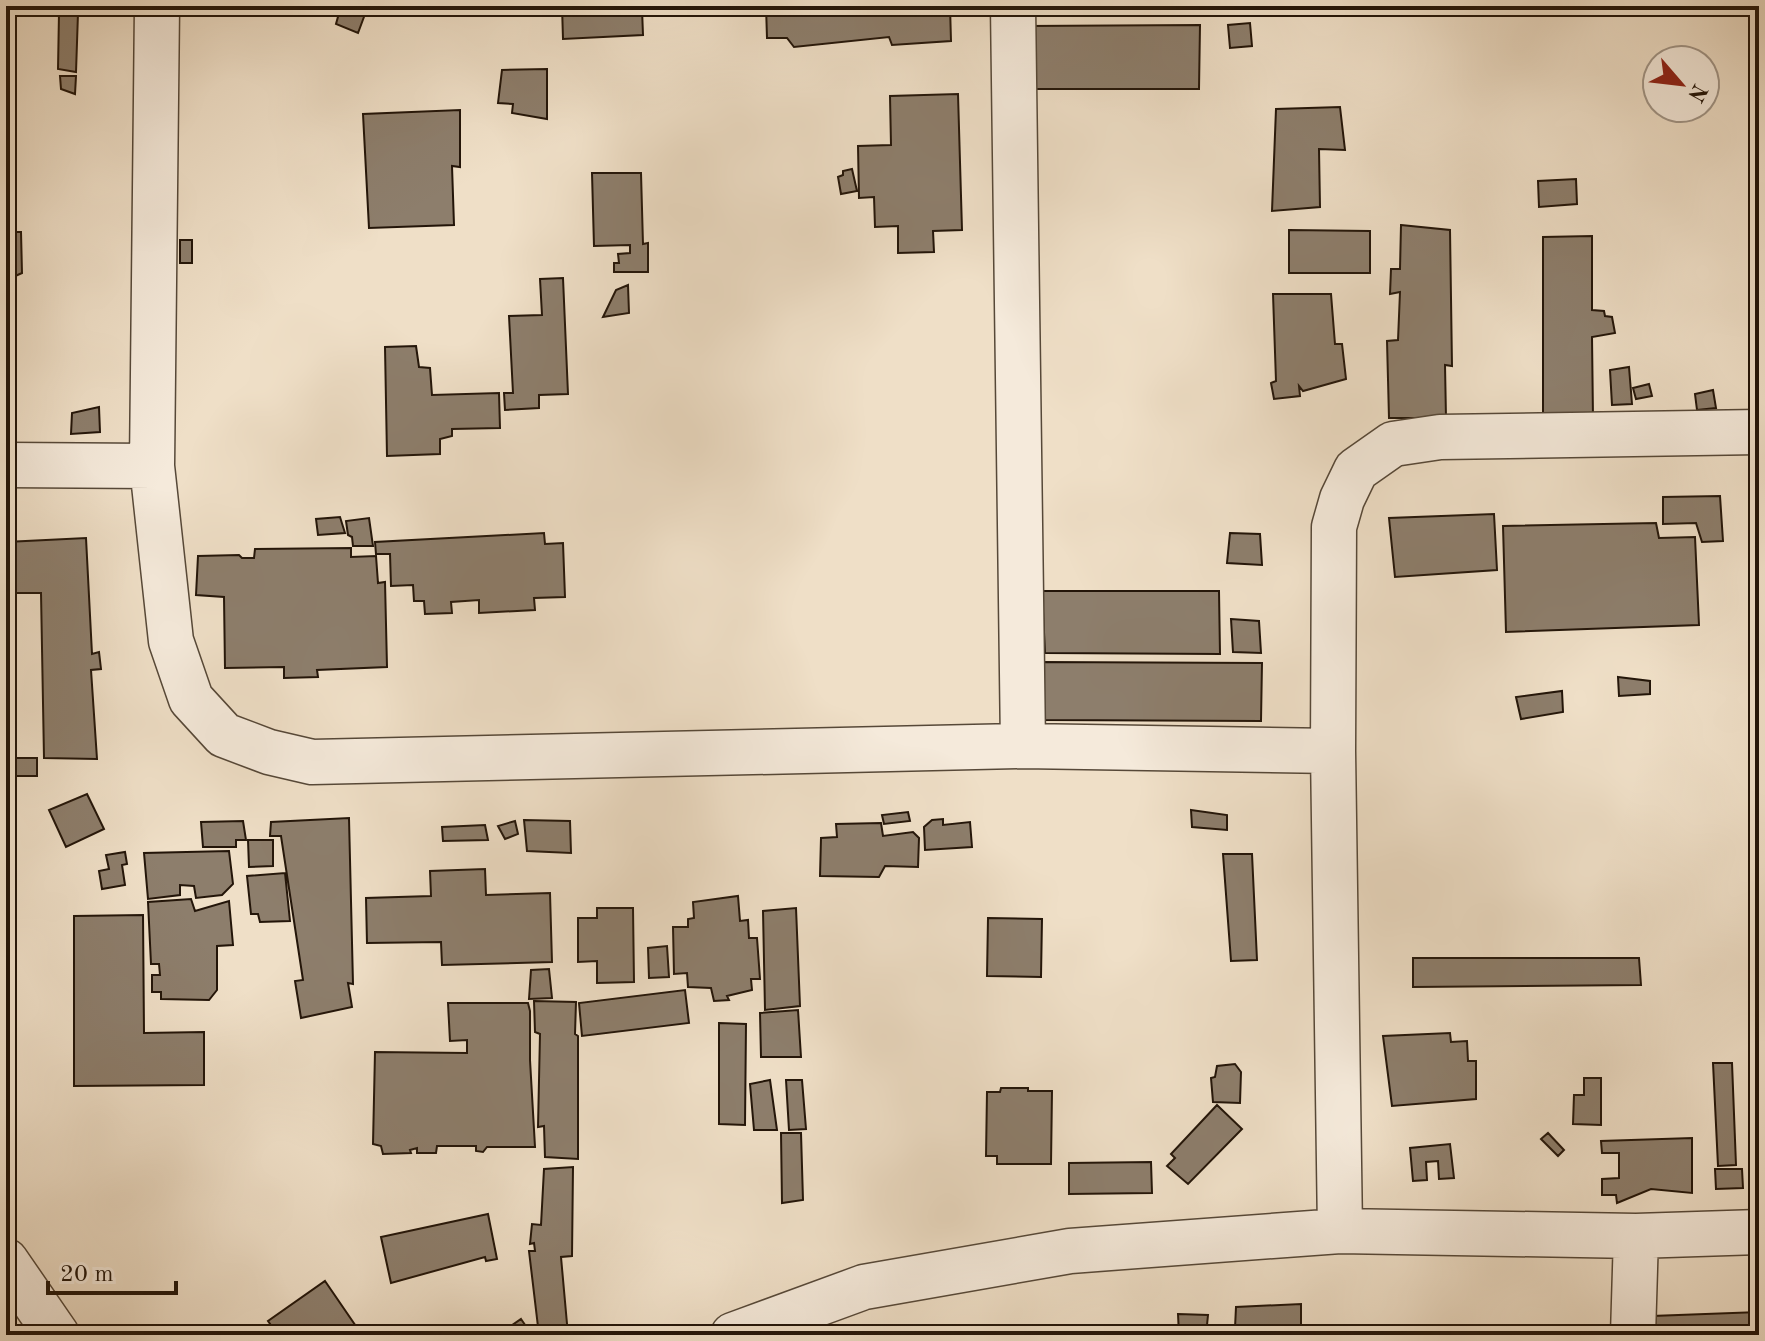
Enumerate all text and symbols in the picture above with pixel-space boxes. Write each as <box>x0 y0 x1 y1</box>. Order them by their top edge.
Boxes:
north arrow <box>1641 44 1721 124</box>
text: N <box>1683 80 1711 105</box>
scale bar <box>48 1245 176 1295</box>
text: 20 m <box>60 1263 114 1287</box>

